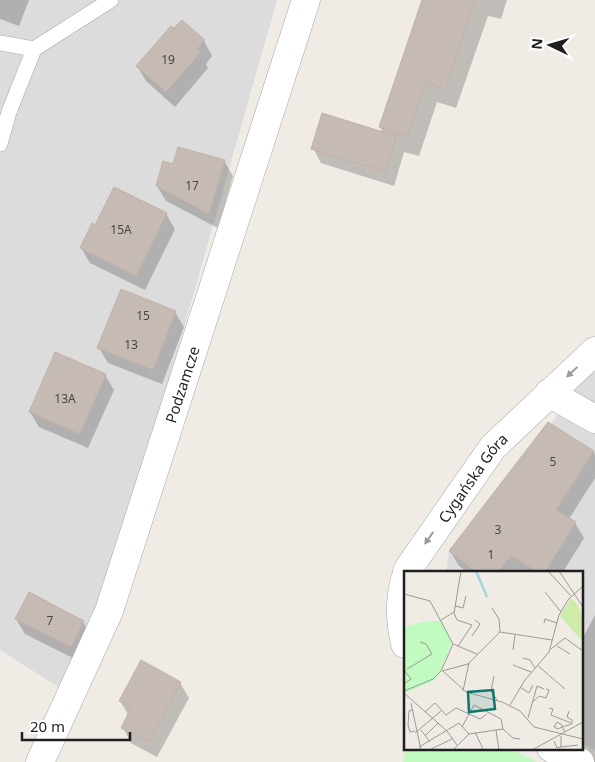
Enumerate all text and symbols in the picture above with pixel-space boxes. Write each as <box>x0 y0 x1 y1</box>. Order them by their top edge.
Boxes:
north arrow <box>525 20 575 70</box>
text: N <box>527 37 547 50</box>
house number: 19 <box>161 51 175 68</box>
house number: 17 <box>185 177 199 194</box>
house number: 15A <box>110 221 132 238</box>
house number: 15 <box>136 307 150 324</box>
house number: 13 <box>124 336 138 353</box>
street label: Podzamcze <box>160 344 204 425</box>
one-way arrow <box>566 366 578 378</box>
house number: 13A <box>54 390 76 407</box>
street label: Cygańska Góra <box>433 429 512 526</box>
house number: 5 <box>550 453 557 470</box>
house number: 3 <box>495 521 502 538</box>
one-way arrow <box>424 531 434 545</box>
house number: 1 <box>488 546 494 563</box>
inset map <box>404 571 582 750</box>
house number: 7 <box>47 612 54 629</box>
scale bar <box>22 710 130 742</box>
text: 20 m <box>30 716 65 736</box>

